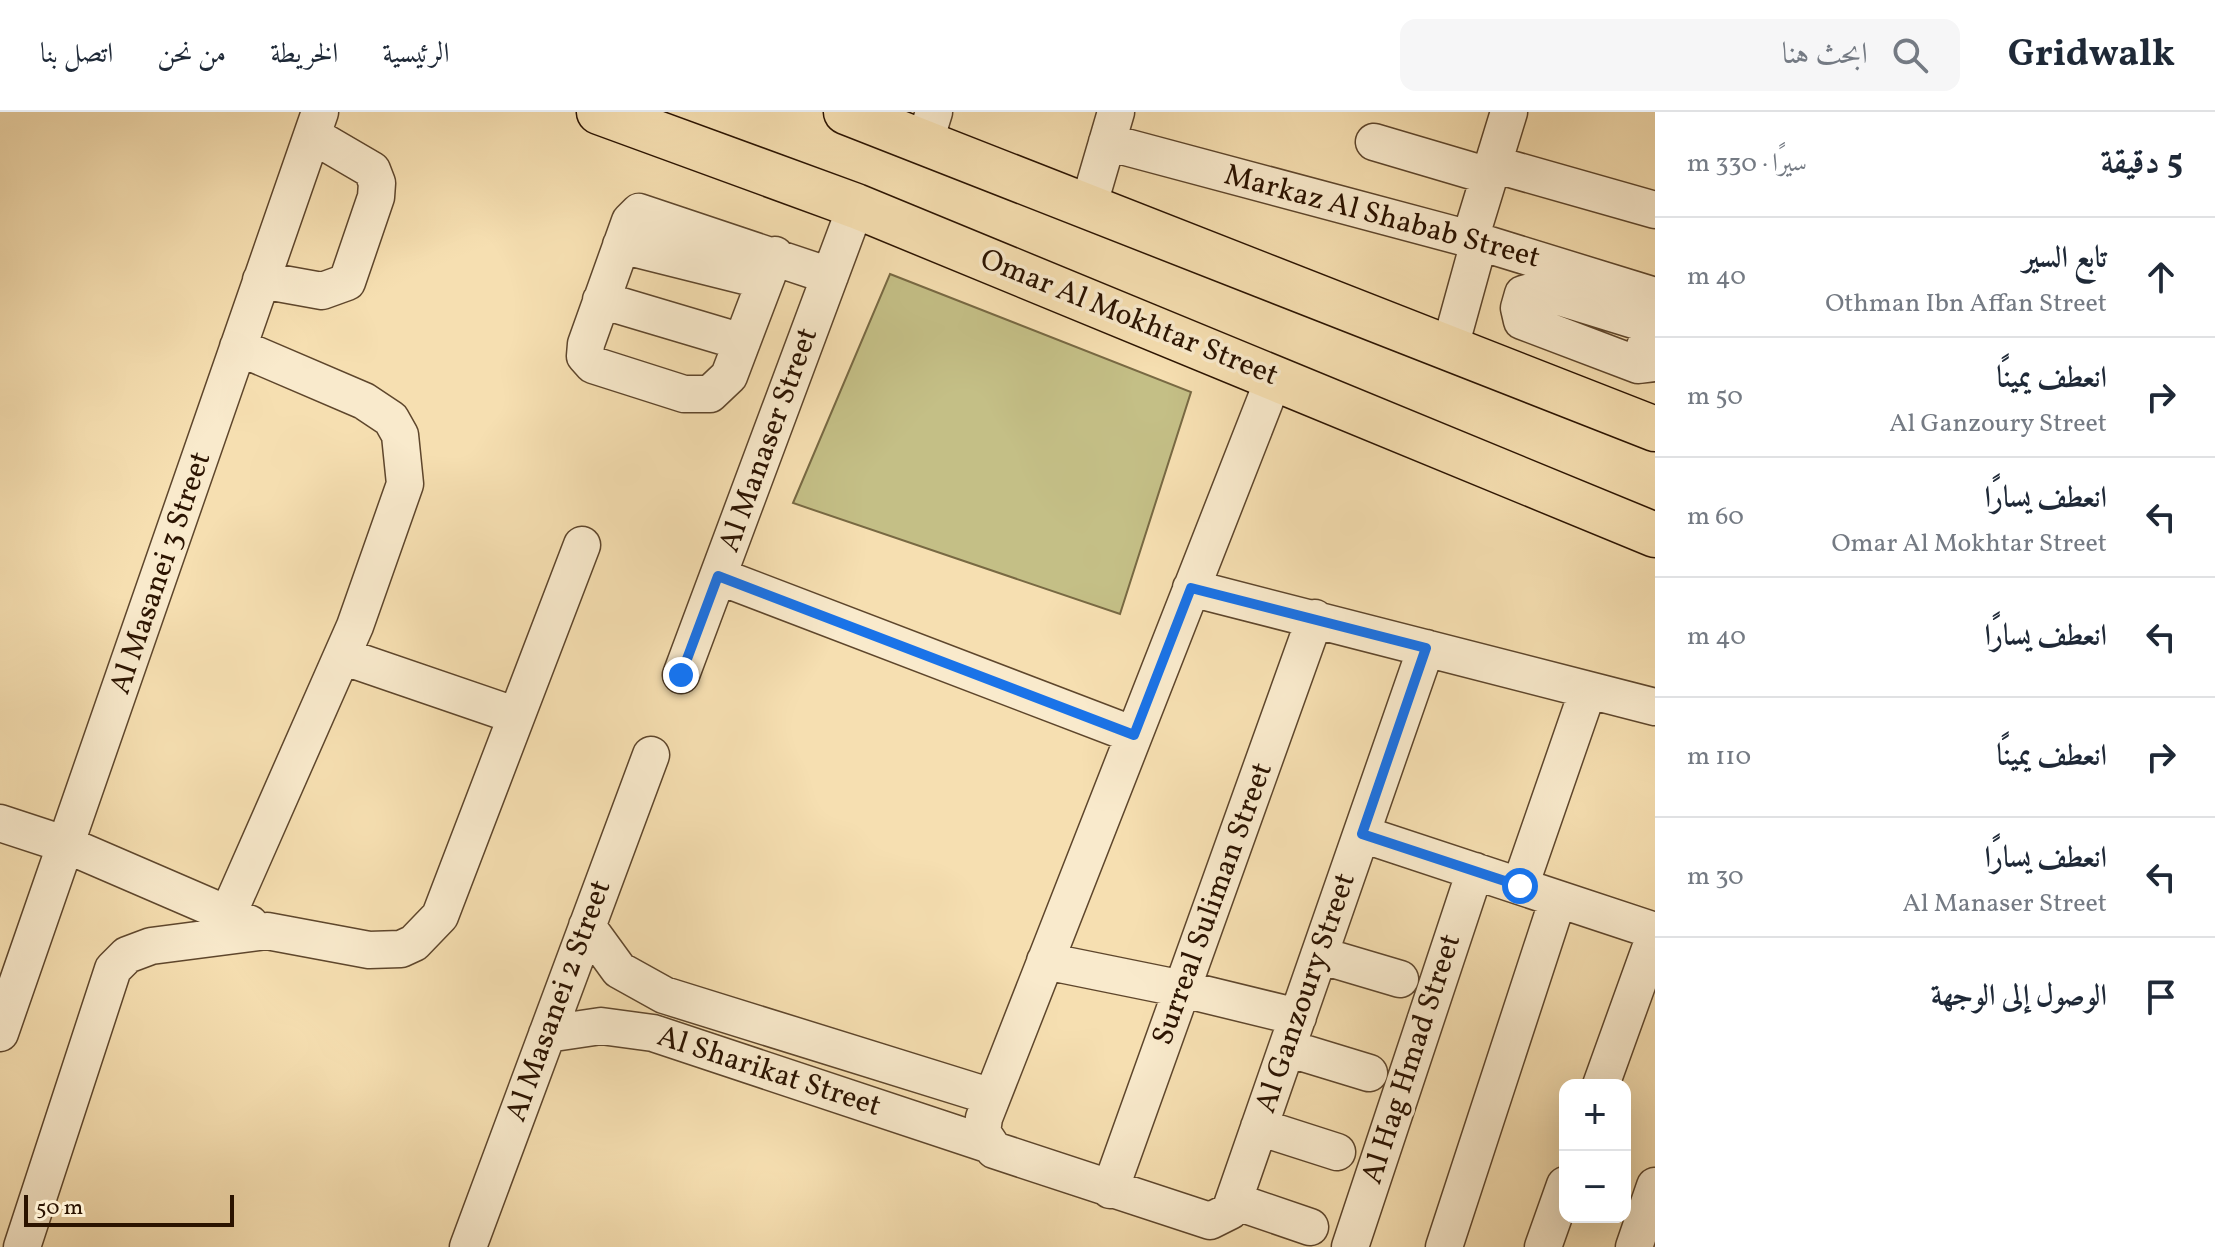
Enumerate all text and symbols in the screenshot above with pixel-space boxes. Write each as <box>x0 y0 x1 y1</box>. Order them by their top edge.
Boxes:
search box <box>1400 19 1960 91</box>
text: Gridwalk <box>2008 29 2175 82</box>
icon: search <box>1888 33 1932 77</box>
text: ابحث هنا <box>1782 34 1868 76</box>
text: اتصل بنا <box>40 35 113 74</box>
text: من نحن <box>157 35 226 74</box>
text: الخريطة <box>270 35 338 74</box>
text: الرئيسية <box>382 35 450 74</box>
text: 5 دقيقة <box>2100 140 2183 187</box>
text: سيرًا · 330 m <box>1687 146 1807 182</box>
street label: Markaz Al Shabab Street <box>1219 155 1545 279</box>
text: تابع السير <box>2023 238 2107 280</box>
street label: Omar Al Mokhtar Street <box>974 239 1284 397</box>
icon: ahead <box>2139 255 2183 299</box>
text: 40 m <box>1687 259 1746 295</box>
text: Othman Ibn Affan Street <box>1825 286 2107 322</box>
street label: Al Manaser Street <box>709 322 829 558</box>
text: انعطف يمينًا <box>1996 358 2107 400</box>
icon: right <box>2139 375 2183 419</box>
text: 50 m <box>1687 379 1743 415</box>
text: Al Ganzoury Street <box>1889 406 2107 442</box>
street label: Al Masanei 3 Street <box>100 446 222 700</box>
text: انعطف يسارًا <box>1984 478 2107 520</box>
icon: left <box>2139 495 2183 539</box>
text: 60 m <box>1687 499 1744 535</box>
text: Omar Al Mokhtar Street <box>1831 526 2107 562</box>
icon: left <box>2139 615 2183 659</box>
text: انعطف يسارًا <box>1984 616 2107 658</box>
text: 40 m <box>1687 619 1746 655</box>
route end <box>663 657 699 693</box>
icon: right <box>2139 735 2183 779</box>
text: انعطف يمينًا <box>1996 736 2107 778</box>
text: 110 m <box>1687 739 1751 775</box>
street label: Surreal Suliman Street <box>1142 757 1284 1051</box>
text: انعطف يسارًا <box>1984 838 2107 880</box>
icon: left <box>2139 855 2183 899</box>
text: 30 m <box>1687 859 1744 895</box>
street label: Al Ganzoury Street <box>1245 867 1367 1119</box>
route start <box>1502 868 1538 904</box>
street label: Al Masanei 2 Street <box>496 874 622 1128</box>
text: Al Manaser Street <box>1902 886 2107 922</box>
street label: Al Hag Hmad Street <box>1352 929 1472 1189</box>
icon: arrive <box>2139 975 2183 1019</box>
text: الوصول إلى الوجهة <box>1931 976 2107 1018</box>
street label: Al Sharikat Street <box>652 1016 886 1128</box>
map controls <box>1559 1079 1631 1223</box>
button: + <box>1559 1079 1631 1151</box>
button: − <box>1559 1151 1631 1223</box>
scale bar <box>24 1191 234 1227</box>
text: 50 m <box>36 1193 83 1224</box>

